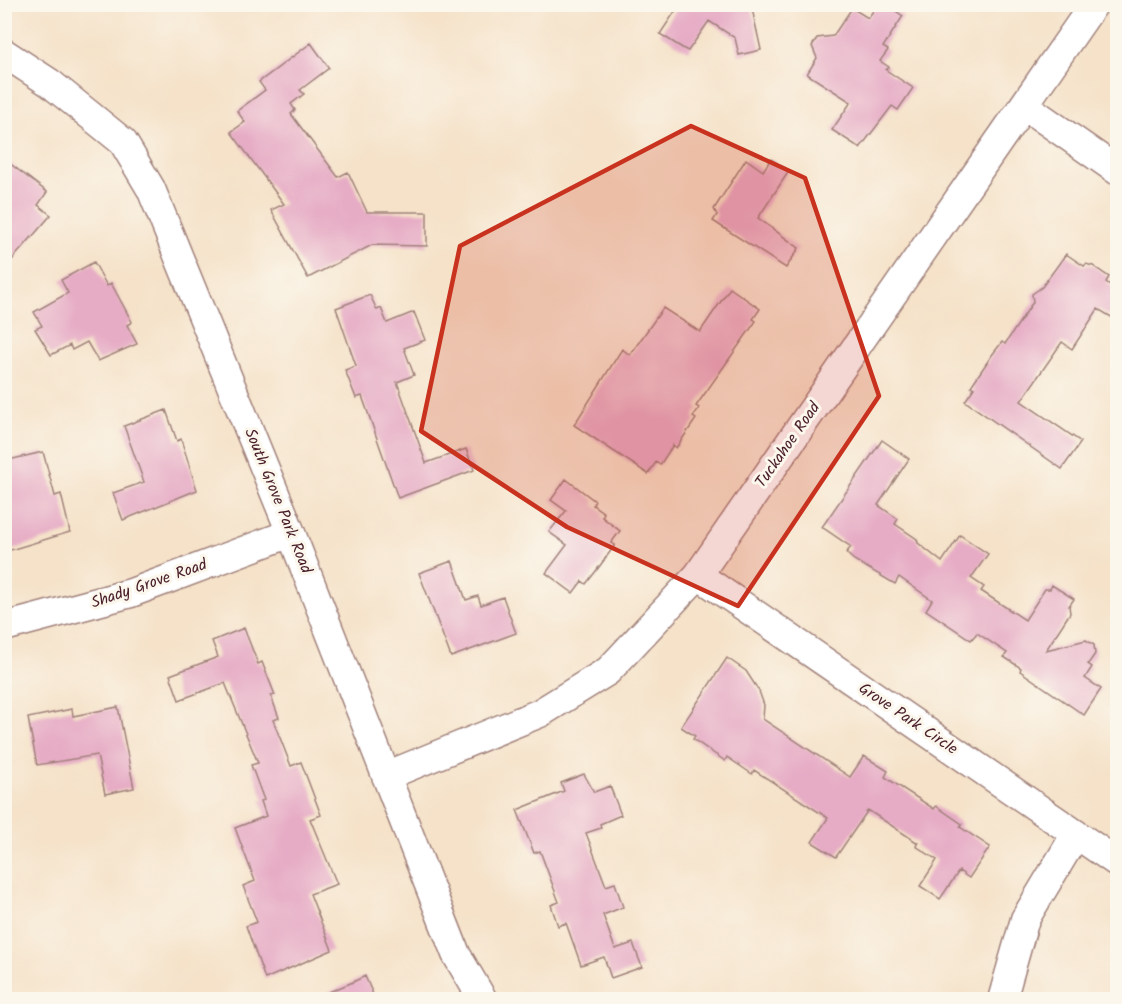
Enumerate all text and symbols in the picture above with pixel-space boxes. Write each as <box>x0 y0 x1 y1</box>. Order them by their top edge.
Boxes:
street label: Tuckahoe Road <box>749 396 827 493</box>
street label: South Grove Park Road <box>237 425 319 578</box>
street label: Shady Grove Road <box>88 552 211 616</box>
street label: Grove Park Circle <box>853 676 963 762</box>

